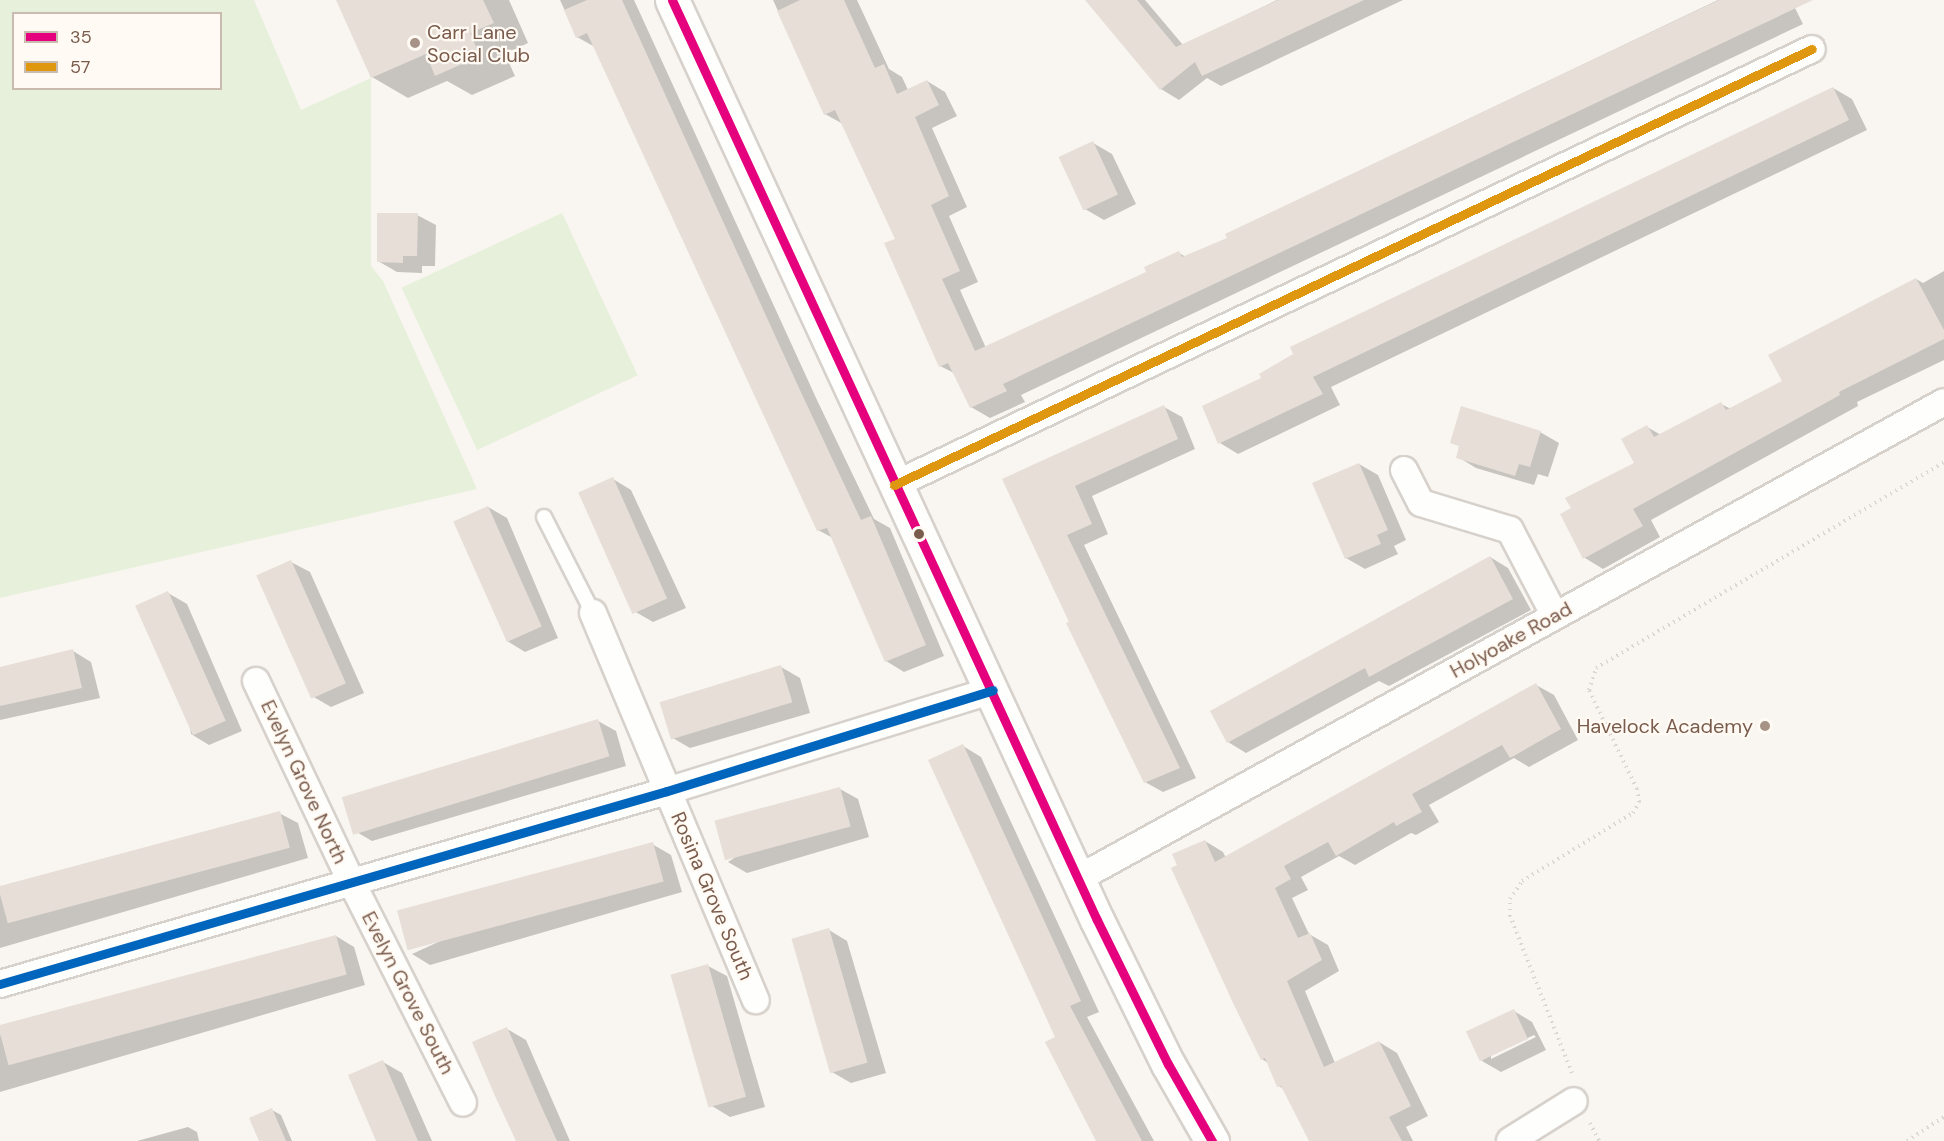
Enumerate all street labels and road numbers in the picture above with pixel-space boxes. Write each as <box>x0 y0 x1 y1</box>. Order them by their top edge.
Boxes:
street label: Holyoake Road <box>1446 597 1576 683</box>
street label: Evelyn Grove North <box>256 696 352 868</box>
street label: Rosina Grove South <box>666 808 758 984</box>
street label: Evelyn Grove South <box>357 908 459 1078</box>

